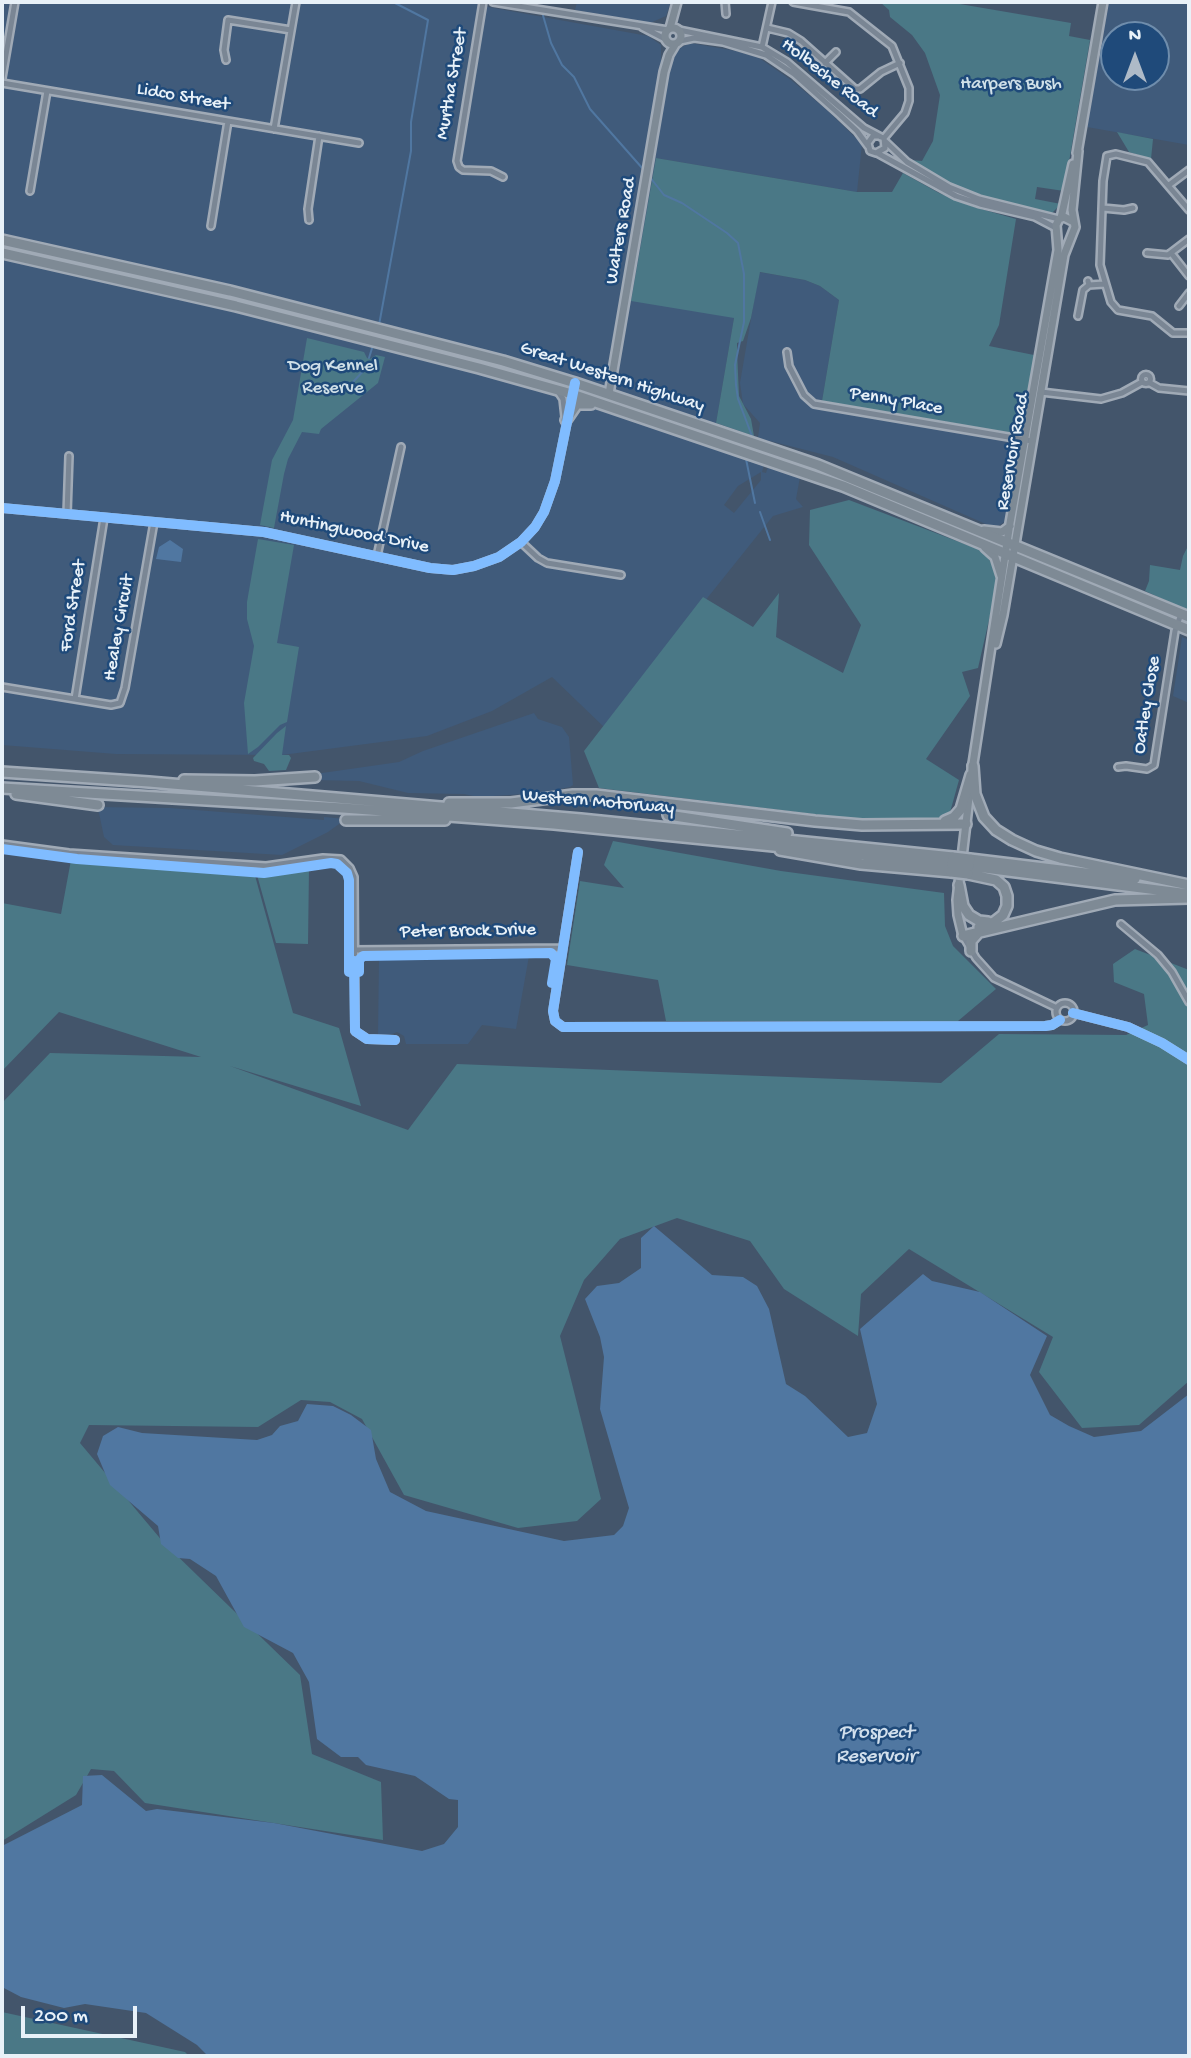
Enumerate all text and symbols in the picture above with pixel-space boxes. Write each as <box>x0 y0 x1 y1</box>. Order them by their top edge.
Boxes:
north arrow <box>1100 21 1170 91</box>
text: N <box>1129 25 1141 48</box>
street label: Murtha Street <box>432 27 474 141</box>
street label: Holbeche Road <box>776 34 882 124</box>
park label: Harpers Bush <box>960 74 1062 96</box>
street label: Lidco Street <box>135 79 231 117</box>
street label: Walters Road <box>601 176 643 286</box>
street label: Great Western Highway <box>517 337 707 419</box>
park label: Dog Kennel Reserve <box>288 356 378 400</box>
street label: Penny Place <box>848 383 944 421</box>
street label: Reservoir Road <box>992 392 1036 512</box>
street label: Huntingwood Drive <box>277 506 431 560</box>
street label: Ford Street <box>55 558 93 654</box>
street label: Healey Circuit <box>99 573 141 683</box>
street label: Oatley Close <box>1129 654 1167 756</box>
street label: Western Motorway <box>521 785 675 821</box>
street label: Peter Brock Drive <box>400 919 536 945</box>
water label: Prospect Reservoir <box>836 1721 916 1771</box>
scale bar <box>24 1992 140 2036</box>
text: 200 m <box>34 2005 88 2030</box>

